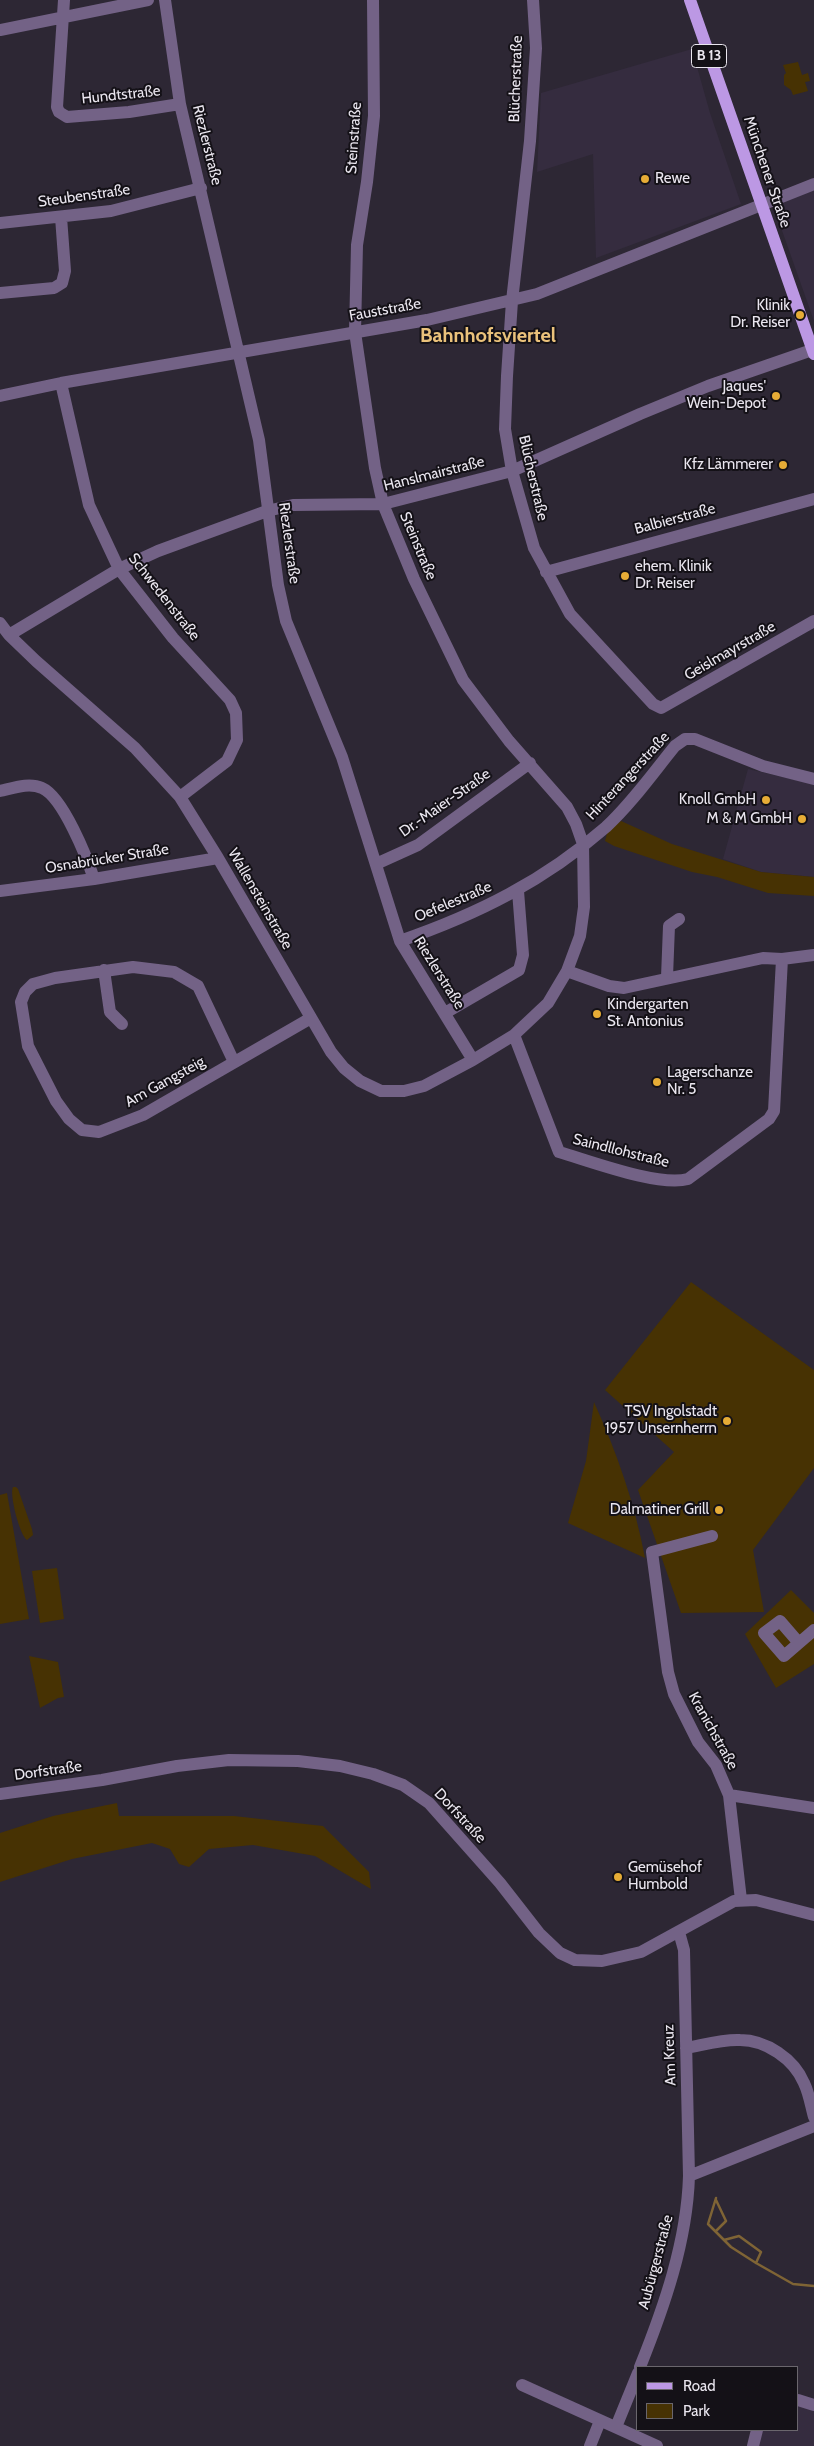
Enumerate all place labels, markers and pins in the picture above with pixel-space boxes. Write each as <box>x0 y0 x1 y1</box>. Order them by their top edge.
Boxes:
place label: Rewe <box>655 170 690 188</box>
marker: Rewe <box>639 173 651 185</box>
place label: Klinik Dr. Reiser <box>730 297 790 332</box>
marker: Klinik Dr. Reiser <box>794 309 806 321</box>
place label: Jaques' Wein-Depot <box>687 378 766 413</box>
marker: Jaques' Wein-Depot <box>770 390 782 402</box>
place label: Kfz Lämmerer <box>684 456 773 474</box>
marker: Kfz Lämmerer <box>777 459 789 471</box>
place label: ehem. Klinik Dr. Reiser <box>635 558 712 593</box>
marker: ehem. Klinik Dr. Reiser <box>619 570 631 582</box>
place label: Knoll GmbH <box>679 791 756 809</box>
marker: Knoll GmbH <box>760 794 772 806</box>
place label: M & M GmbH <box>707 810 792 828</box>
marker: M & M GmbH <box>796 813 808 825</box>
place label: Kindergarten St. Antonius <box>607 996 689 1031</box>
marker: Kindergarten St. Antonius <box>591 1008 603 1020</box>
place label: Lagerschanze Nr. 5 <box>667 1064 753 1099</box>
marker: Lagerschanze Nr. 5 <box>651 1076 663 1088</box>
place label: TSV Ingolstadt 1957 Unsernherrn <box>605 1403 717 1438</box>
marker: TSV Ingolstadt 1957 Unsernherrn <box>721 1415 733 1427</box>
place label: Dalmatiner Grill <box>610 1501 709 1519</box>
marker: Dalmatiner Grill <box>713 1504 725 1516</box>
place label: Gemüsehof Humbold <box>628 1859 702 1894</box>
marker: Gemüsehof Humbold <box>612 1871 624 1883</box>

